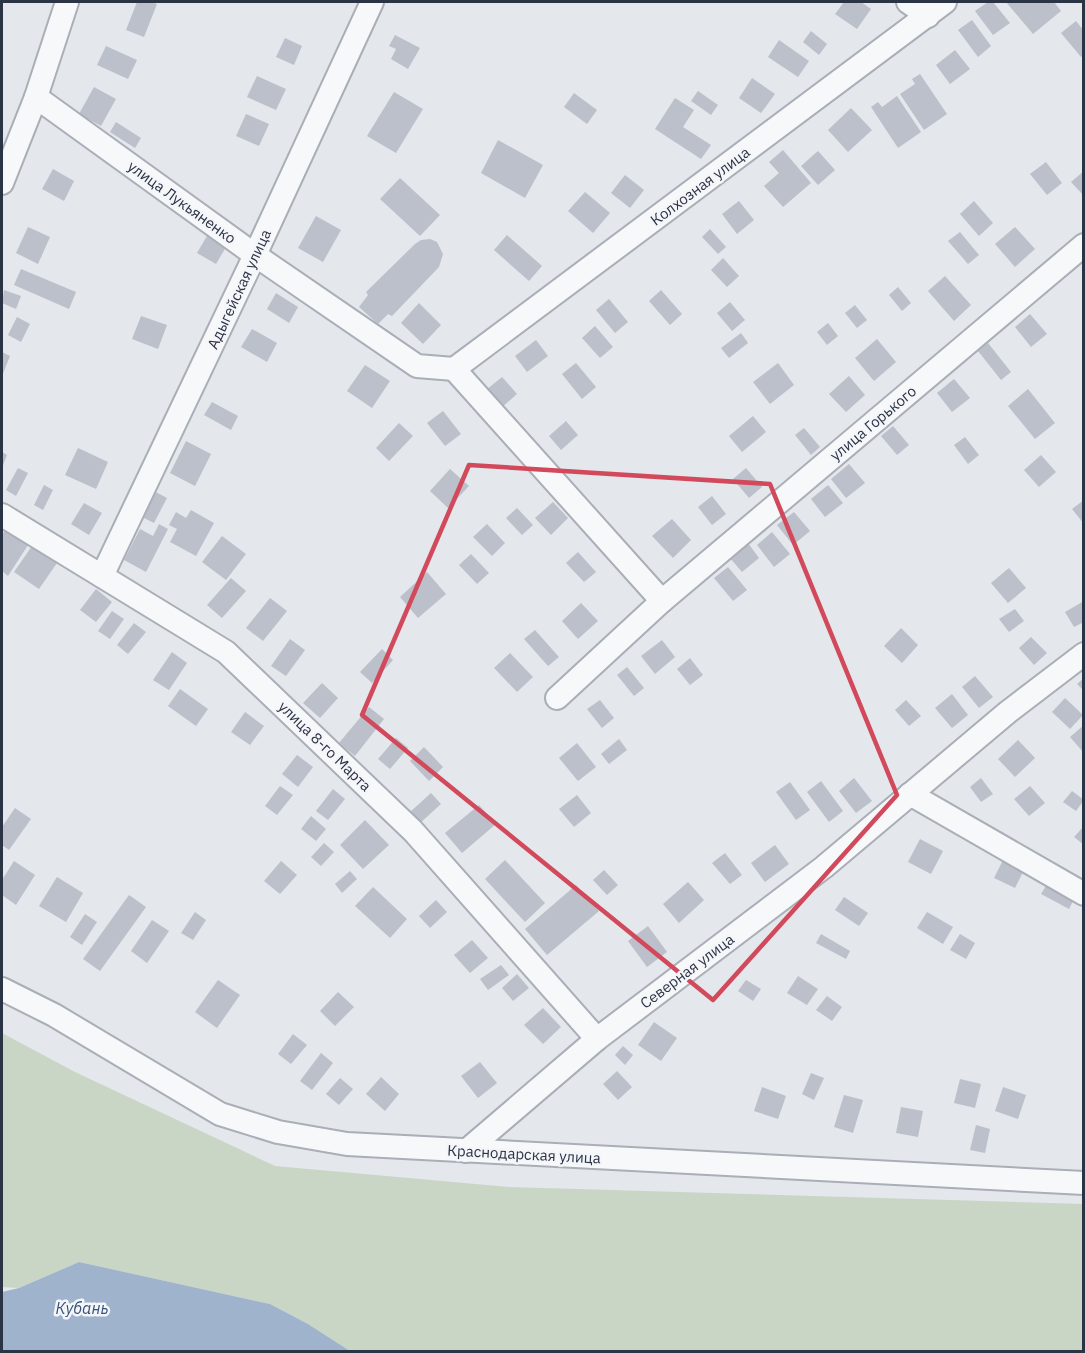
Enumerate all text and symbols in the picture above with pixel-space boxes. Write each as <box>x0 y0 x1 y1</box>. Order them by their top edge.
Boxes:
street label: Колхозная улица <box>647 142 753 230</box>
street label: улица Лукьяненко <box>124 156 240 248</box>
street label: Адыгейская улица <box>203 226 275 352</box>
street label: улица Горького <box>826 381 920 465</box>
street label: улица 8-го Марта <box>275 697 375 795</box>
street label: Северная улица <box>636 929 738 1013</box>
street label: Краснодарская улица <box>447 1140 601 1168</box>
water label: Кубань <box>56 1298 108 1318</box>

